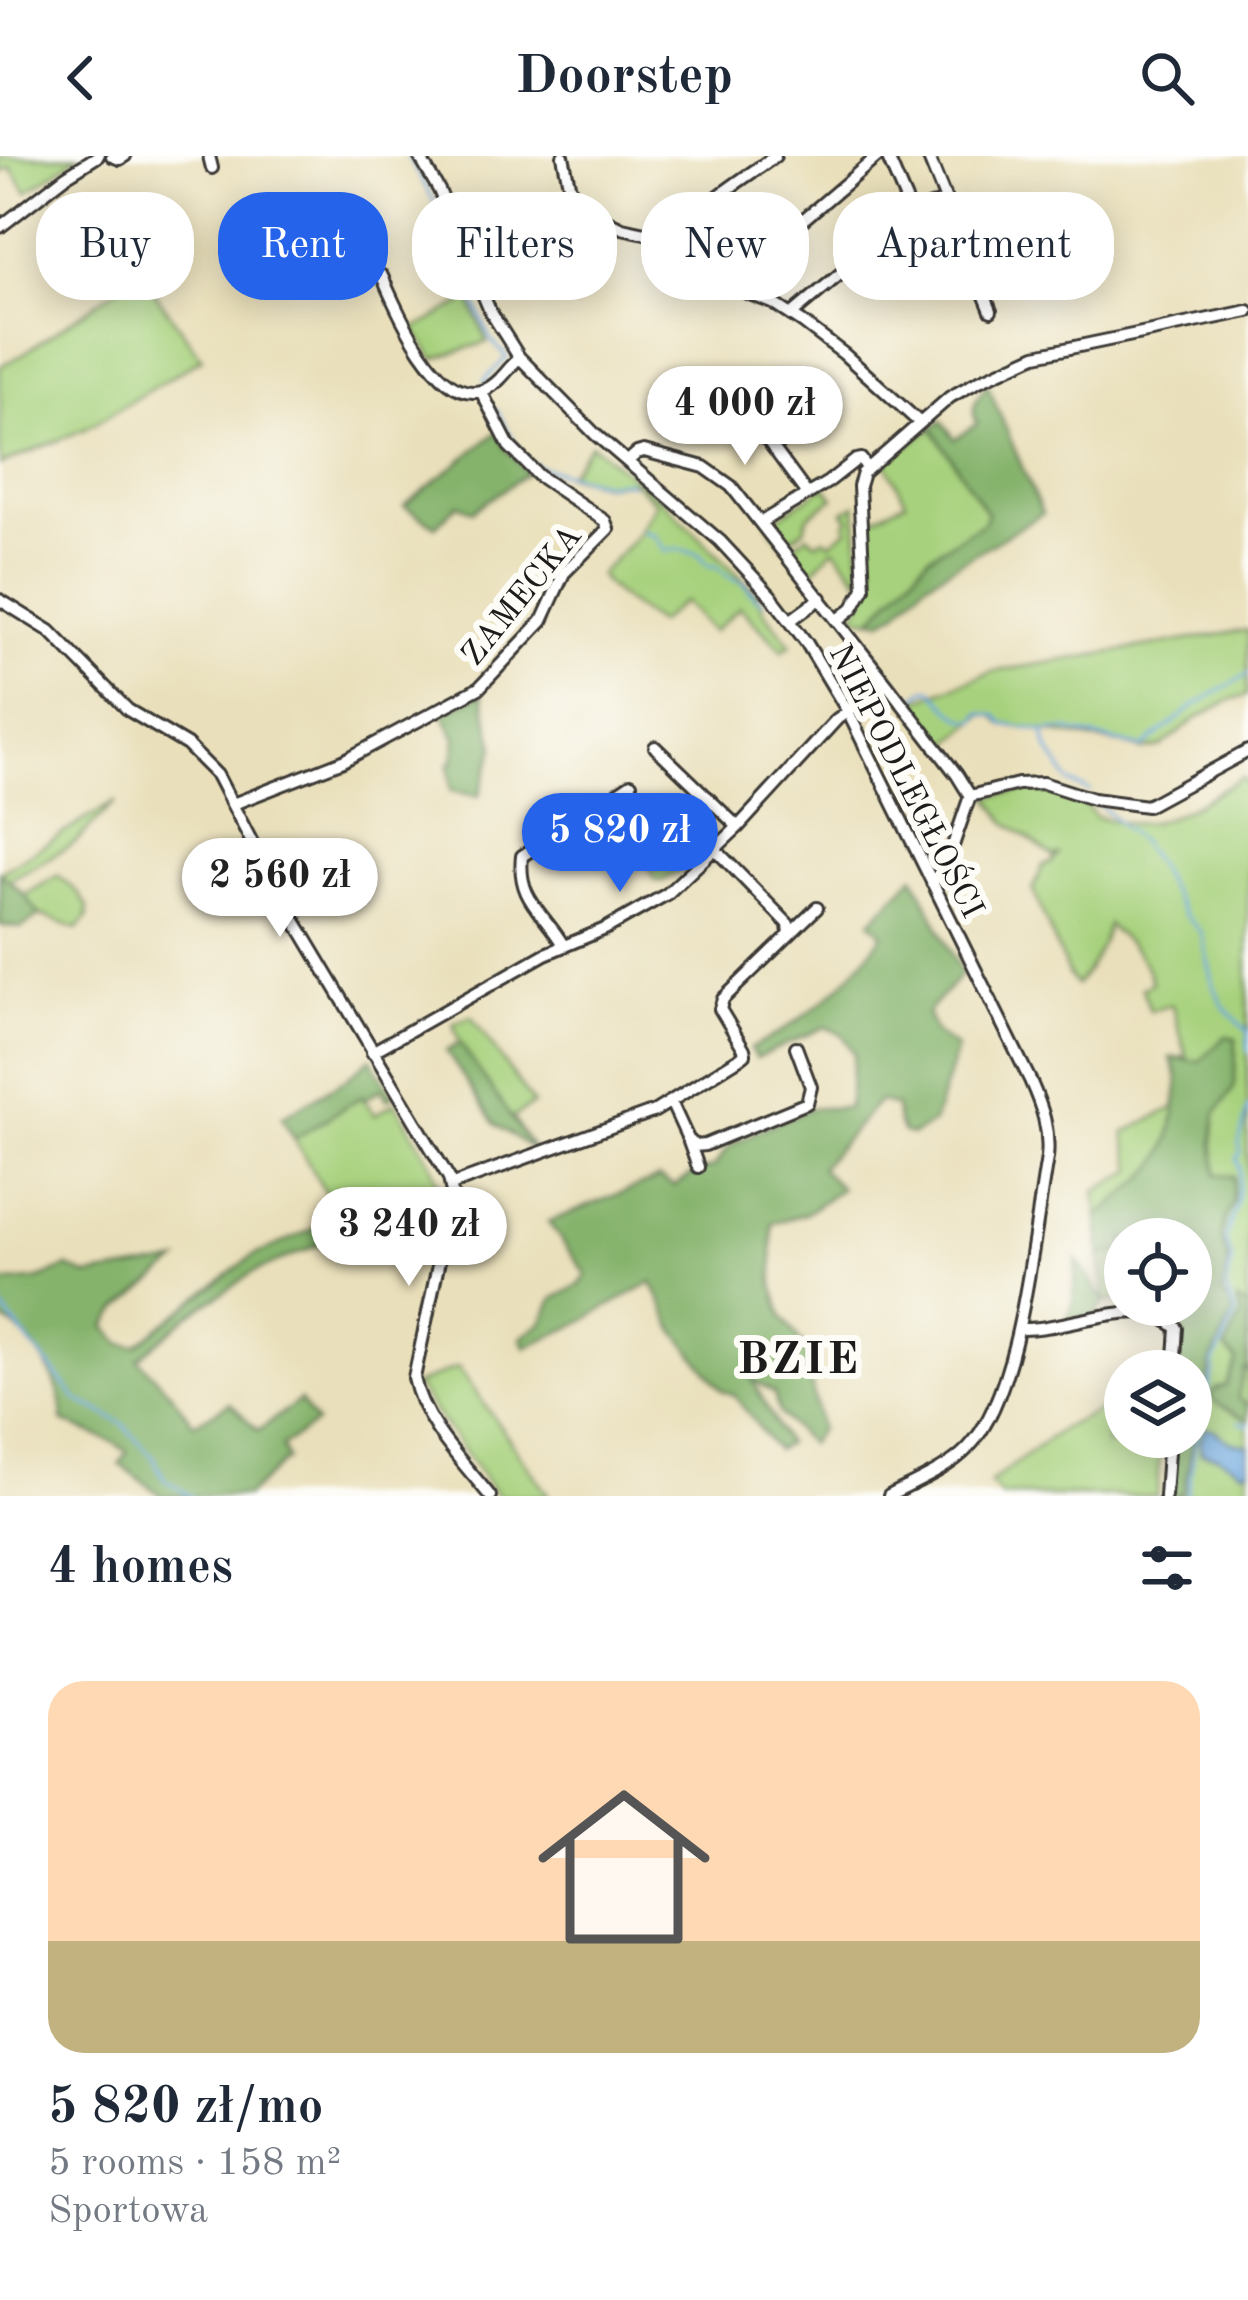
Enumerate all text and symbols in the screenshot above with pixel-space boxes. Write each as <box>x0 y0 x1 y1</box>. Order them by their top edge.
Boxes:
icon: back <box>48 45 114 111</box>
icon: search <box>1134 45 1200 111</box>
text: Doorstep <box>515 51 733 105</box>
chip: Buy <box>36 192 194 300</box>
chip: Rent <box>218 192 388 300</box>
chip: Filters <box>412 192 617 300</box>
chip: New <box>641 192 809 300</box>
chip: Apartment <box>833 192 1114 300</box>
pin: 4 000 zł <box>621 366 869 468</box>
text: 4 000 zł <box>674 385 816 424</box>
street label: ZAMECKA <box>457 520 589 672</box>
street label: NIEPODLEGŁOŚCI <box>821 636 995 924</box>
pin: 5 820 zł <box>496 793 744 895</box>
text: 5 820 zł <box>549 812 691 851</box>
pin: 2 560 zł <box>156 838 404 940</box>
text: 2 560 zł <box>209 857 351 896</box>
pin: 3 240 zł <box>285 1187 533 1289</box>
text: 3 240 zł <box>338 1206 480 1245</box>
map controls <box>1104 1218 1212 1458</box>
button: locate <box>1104 1218 1212 1326</box>
district label: BZIE <box>737 1339 861 1384</box>
button: layers <box>1104 1350 1212 1458</box>
icon: filters <box>1134 1535 1200 1601</box>
text: 4 homes <box>48 1543 233 1594</box>
icon: home <box>516 1759 732 1975</box>
text: 5 820 zł/mo <box>48 2083 324 2134</box>
text: 5 rooms · 158 m² <box>48 2144 341 2183</box>
text: Sportowa <box>48 2192 208 2231</box>

